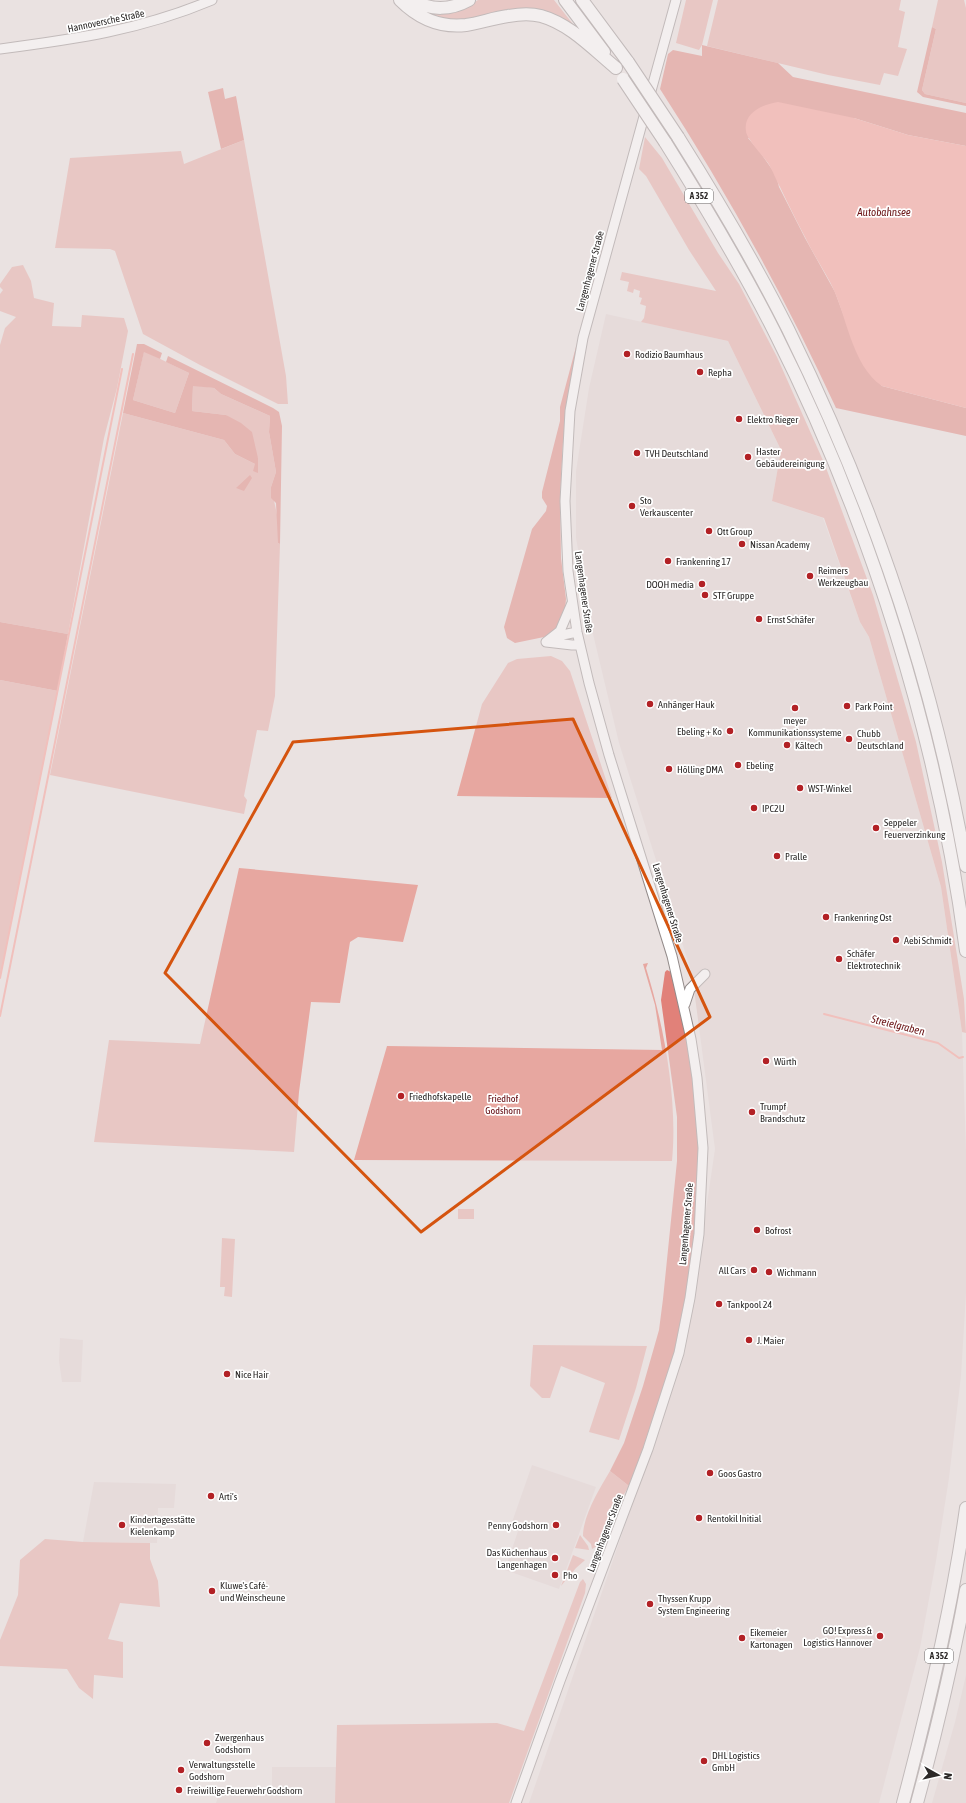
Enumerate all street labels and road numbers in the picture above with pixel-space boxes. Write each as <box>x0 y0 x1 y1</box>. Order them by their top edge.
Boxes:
street label: Hannoversche Straße <box>67 7 146 34</box>
road number: A 352 <box>685 189 713 203</box>
street label: Langenhagener Straße <box>574 229 606 312</box>
street label: Langenhagener Straße <box>573 550 595 634</box>
street label: Langenhagener Straße <box>651 862 685 944</box>
street label: Langenhagener Straße <box>677 1182 695 1266</box>
street label: Langenhagener Straße <box>585 1492 625 1573</box>
road number: A 352 <box>925 1649 953 1663</box>

